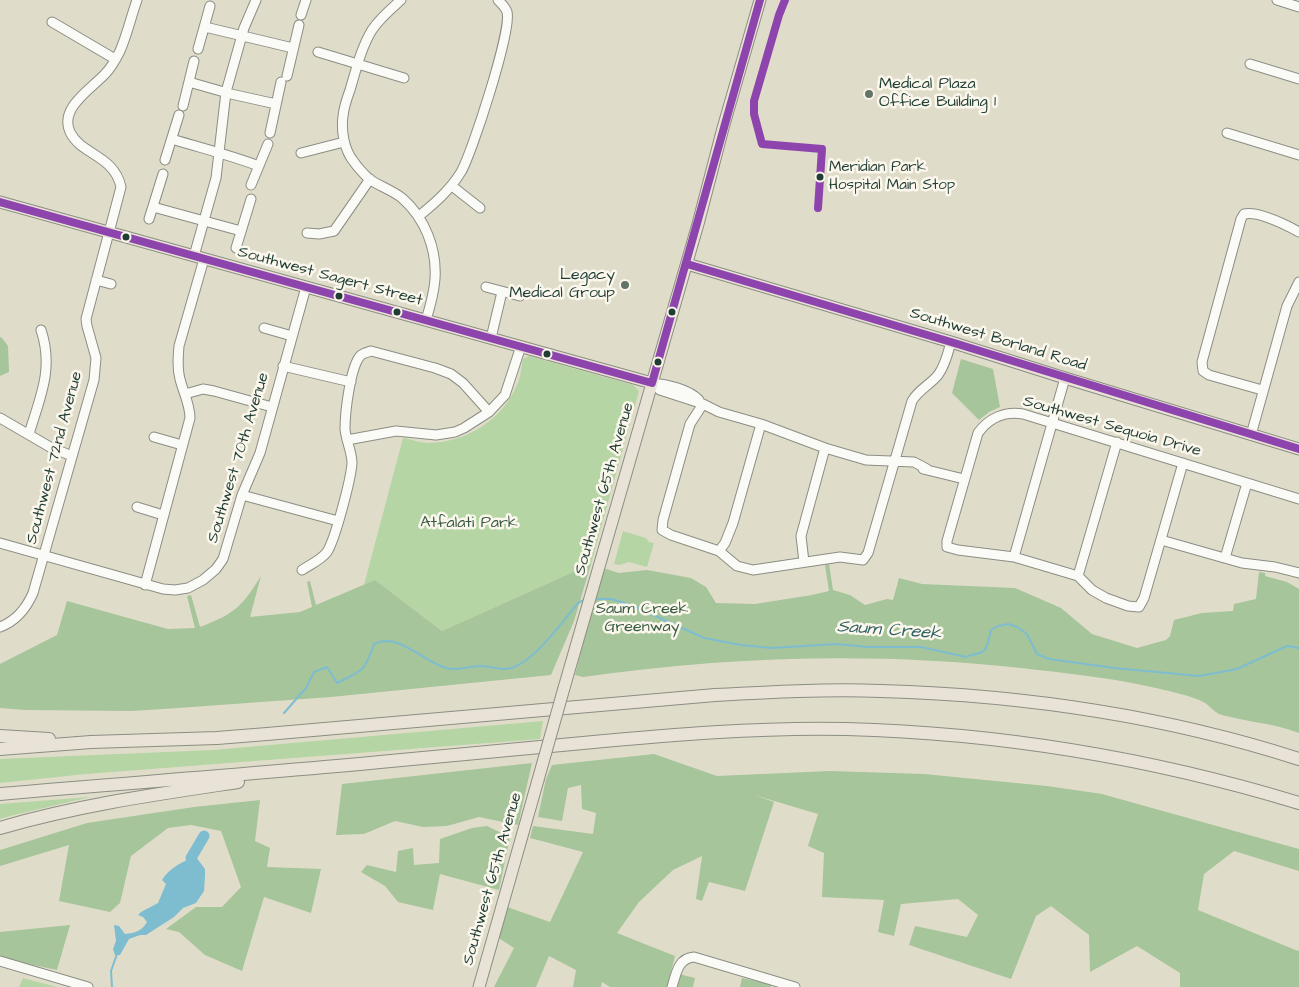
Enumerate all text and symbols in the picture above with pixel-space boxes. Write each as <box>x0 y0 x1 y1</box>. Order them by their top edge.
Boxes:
place label: Medical Plaza Office Building 1 <box>879 75 996 113</box>
marker: Medical Plaza Office Building 1 <box>863 88 875 100</box>
place label: Meridian Park Hospital Main Stop <box>829 159 955 194</box>
marker: Meridian Park Hospital Main Stop <box>815 172 825 182</box>
unlabelled marker <box>121 232 131 242</box>
street label: Southwest Sagert Street <box>235 243 425 311</box>
place label: Legacy Medical Group <box>509 266 615 304</box>
marker: Legacy Medical Group <box>619 279 631 291</box>
unlabelled marker <box>334 291 344 301</box>
street label: Southwest Borland Road <box>907 304 1089 376</box>
unlabelled marker <box>392 307 402 317</box>
unlabelled marker <box>667 307 677 317</box>
unlabelled marker <box>542 349 552 359</box>
unlabelled marker <box>653 357 663 367</box>
street label: Southwest 72nd Avenue <box>23 370 87 546</box>
street label: Southwest 70th Avenue <box>204 371 274 545</box>
street label: Southwest Sequoia Drive <box>1021 392 1203 462</box>
street label: Southwest 65th Avenue <box>571 401 639 577</box>
park label: Atfalati Park <box>420 514 518 534</box>
park label: Saum Creek Greenway <box>596 600 688 638</box>
water label: Saum Creek <box>836 617 942 645</box>
street label: Southwest 65th Avenue <box>459 791 527 967</box>

